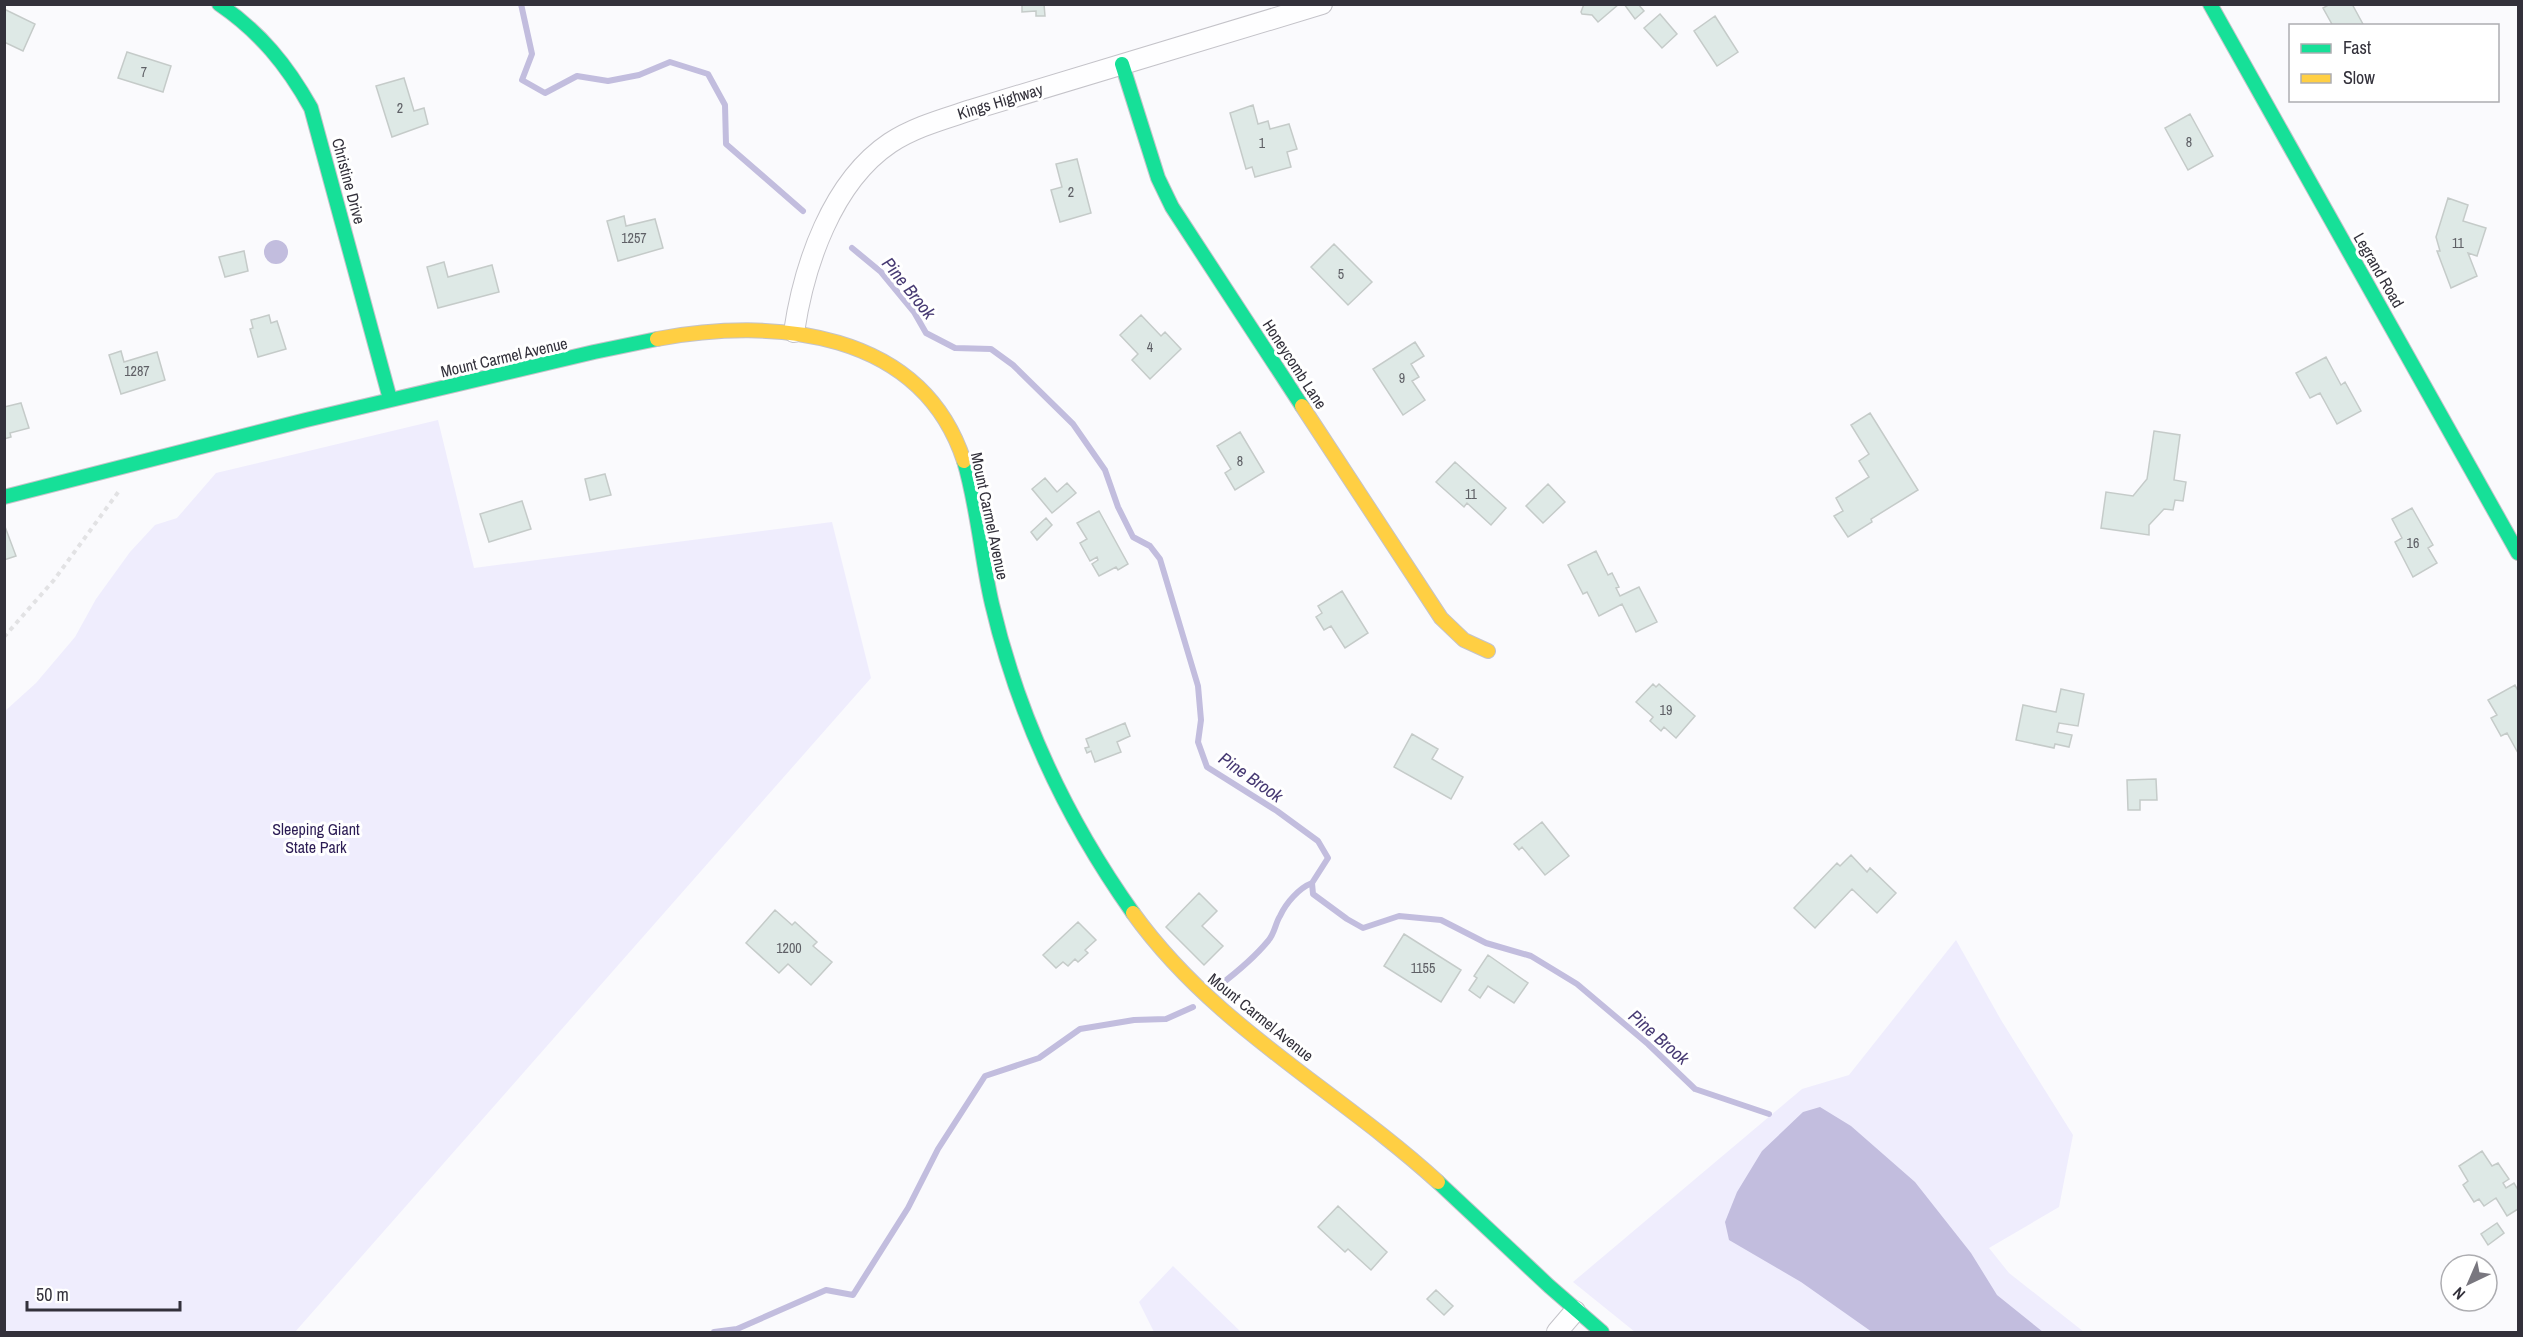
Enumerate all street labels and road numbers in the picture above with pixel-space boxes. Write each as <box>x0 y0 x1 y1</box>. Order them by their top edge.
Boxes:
street label: Kings Highway <box>955 77 1046 124</box>
street label: Christine Drive <box>327 136 371 226</box>
street label: Legrand Road <box>2349 228 2409 312</box>
street label: Honeycomb Lane <box>1258 315 1332 413</box>
street label: Mount Carmel Avenue <box>438 332 570 382</box>
street label: Mount Carmel Avenue <box>966 450 1014 582</box>
street label: Mount Carmel Avenue <box>1204 968 1318 1066</box>

